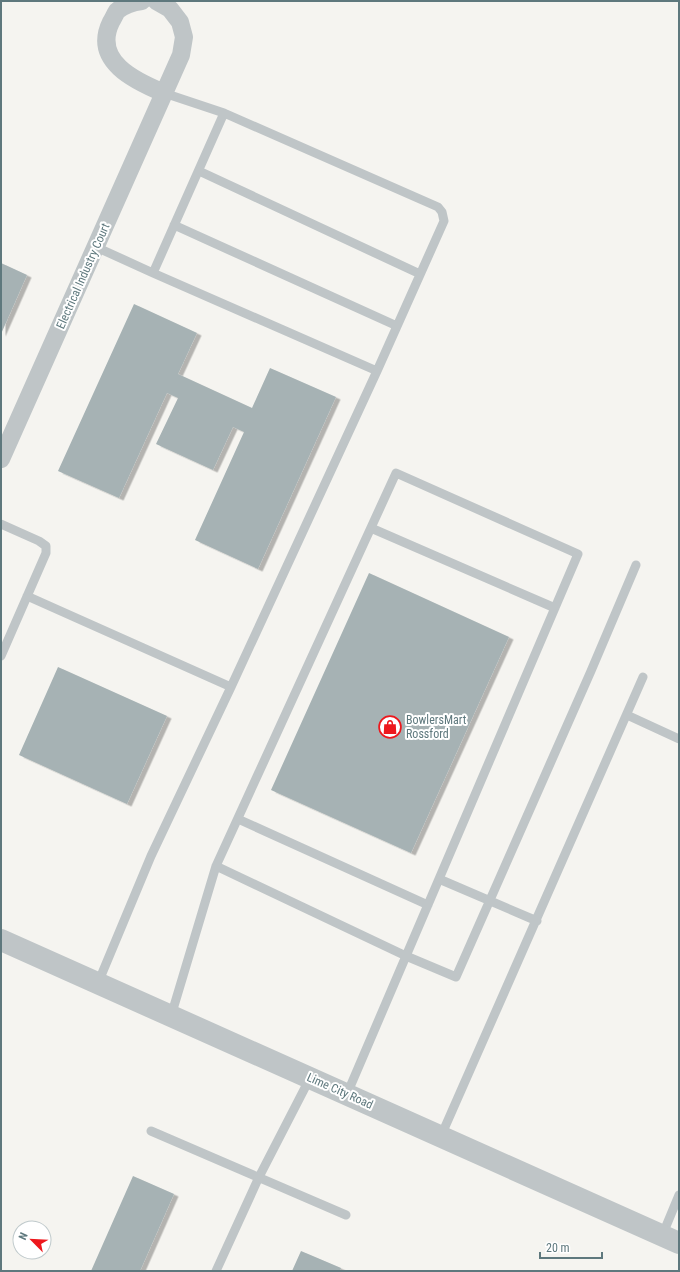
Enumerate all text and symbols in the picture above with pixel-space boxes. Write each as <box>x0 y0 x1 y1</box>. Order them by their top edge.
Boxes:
street label: Electrical Industry Court <box>53 221 113 331</box>
place label: BowlersMart Rossford <box>406 713 467 741</box>
shop icon: BowlersMart Rossford <box>377 714 403 740</box>
street label: Lime City Road <box>305 1070 375 1112</box>
north arrow <box>12 1220 52 1260</box>
text: N <box>16 1230 31 1242</box>
scale bar <box>540 1234 602 1260</box>
text: 20 m <box>546 1241 570 1255</box>

